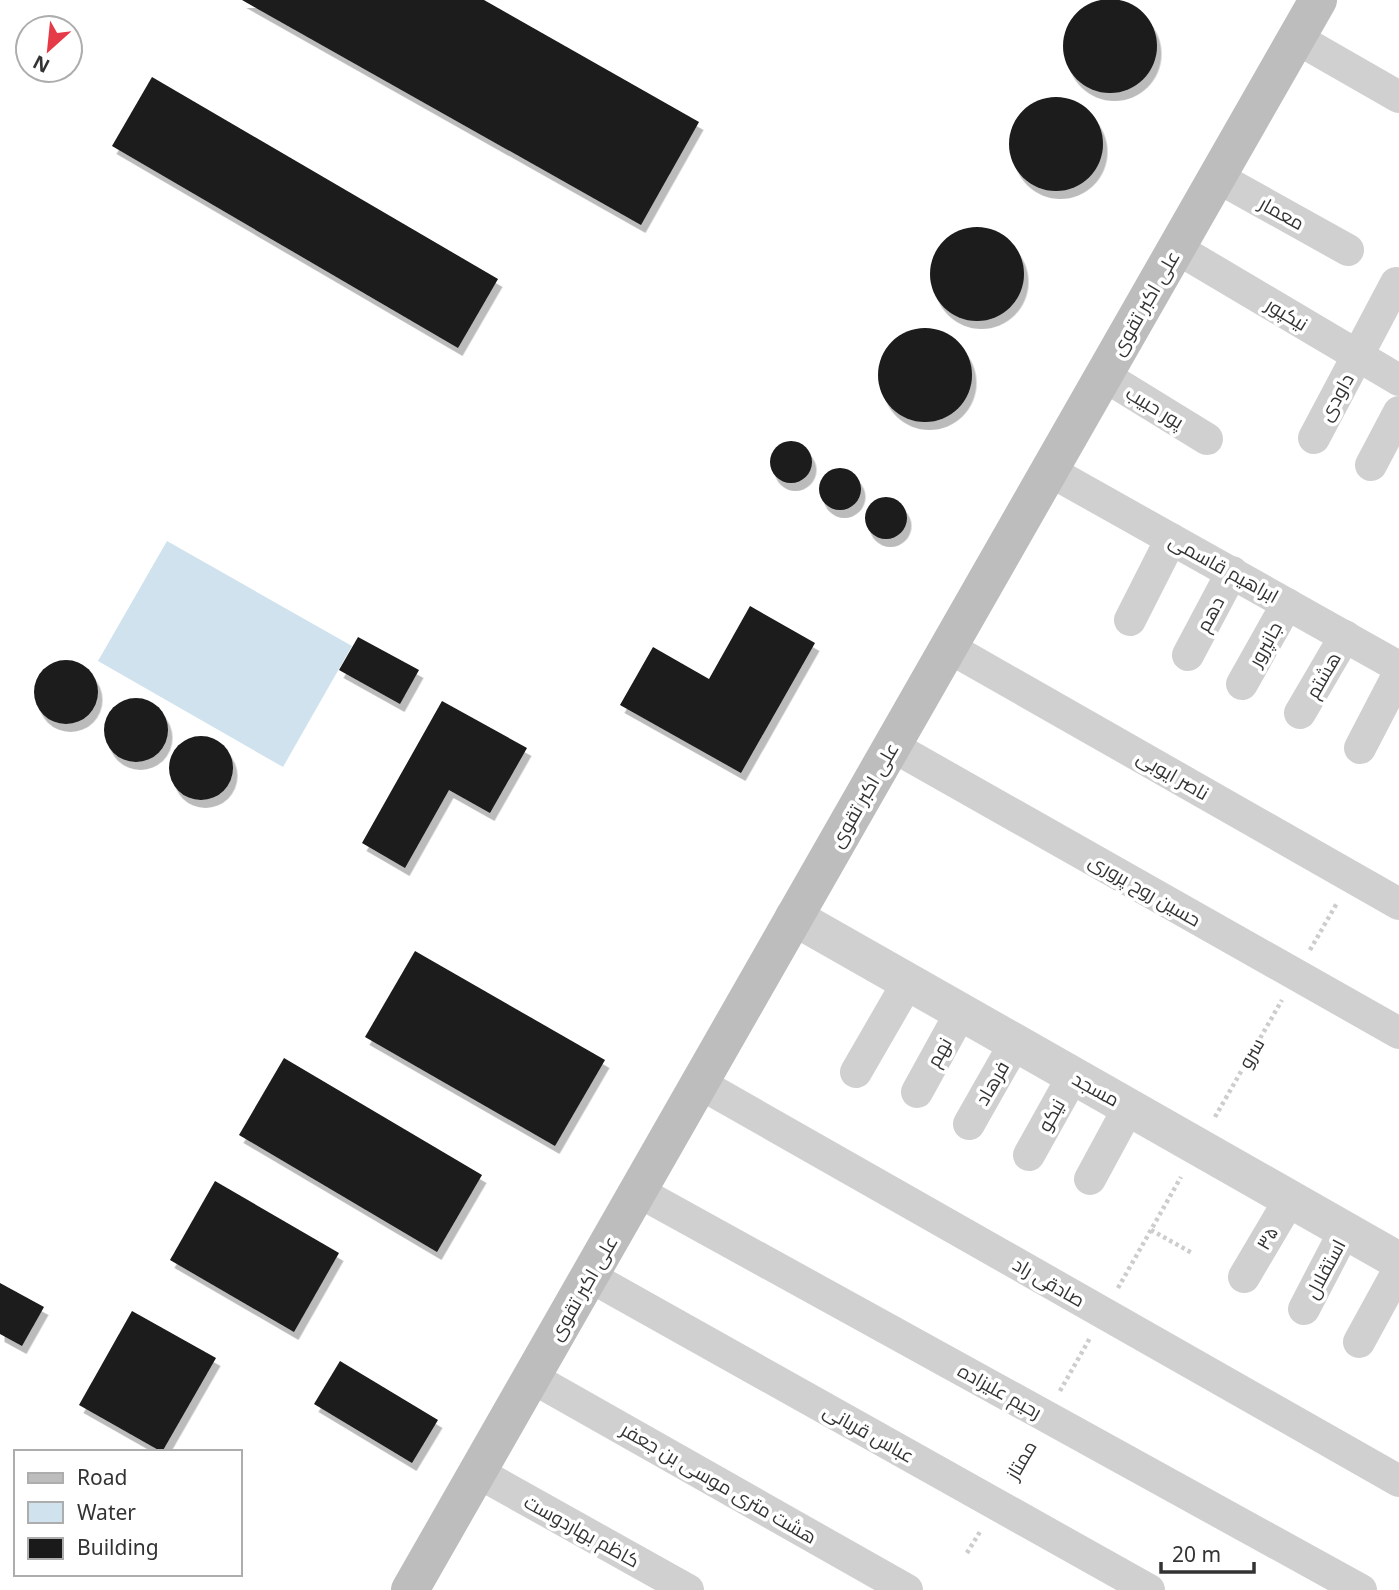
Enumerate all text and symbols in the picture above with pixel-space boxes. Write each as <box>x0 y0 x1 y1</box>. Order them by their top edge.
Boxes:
north arrow <box>14 14 84 84</box>
text: N <box>28 49 54 79</box>
street label: معمار <box>1254 190 1309 236</box>
street label: علی اکبر تقوی <box>1104 246 1186 360</box>
street label: نیکپور <box>1260 291 1313 337</box>
street label: داودی <box>1312 368 1360 426</box>
street label: پور حبیب <box>1121 380 1189 434</box>
street label: ابراهیم قاسمی <box>1164 527 1283 610</box>
street label: دهم <box>1190 592 1231 637</box>
street label: جانپرور <box>1242 617 1288 672</box>
street label: هشتم <box>1299 647 1348 703</box>
street label: علی اکبر تقوی <box>823 738 905 852</box>
street label: ناصر ایوبی <box>1132 744 1214 806</box>
street label: حسین روح پروری <box>1084 847 1206 933</box>
street label: نهم <box>920 1033 959 1072</box>
street label: سرو <box>1232 1033 1270 1073</box>
street label: فرهاد <box>969 1056 1015 1110</box>
street label: مسجد <box>1068 1065 1124 1113</box>
street label: نیکو <box>1031 1094 1071 1136</box>
street label: ۳۵ <box>1250 1221 1284 1255</box>
street label: علی اکبر تقوی <box>542 1231 624 1345</box>
street label: استقلال <box>1299 1235 1351 1303</box>
street label: صادقی راد <box>1008 1251 1090 1313</box>
street label: رحیم علیزاده <box>953 1357 1047 1426</box>
street label: عباس قربانی <box>819 1397 919 1469</box>
street label: هشت متری موسی بن جعفر <box>616 1416 822 1550</box>
street label: ممتاز <box>999 1436 1043 1485</box>
legend <box>14 1450 242 1576</box>
text: Road <box>77 1463 127 1491</box>
street label: کاظم بهاردوست <box>519 1489 644 1574</box>
text: Water <box>77 1498 136 1526</box>
scale bar <box>1161 1530 1254 1574</box>
text: Building <box>77 1533 159 1561</box>
text: 20 m <box>1172 1540 1221 1568</box>

